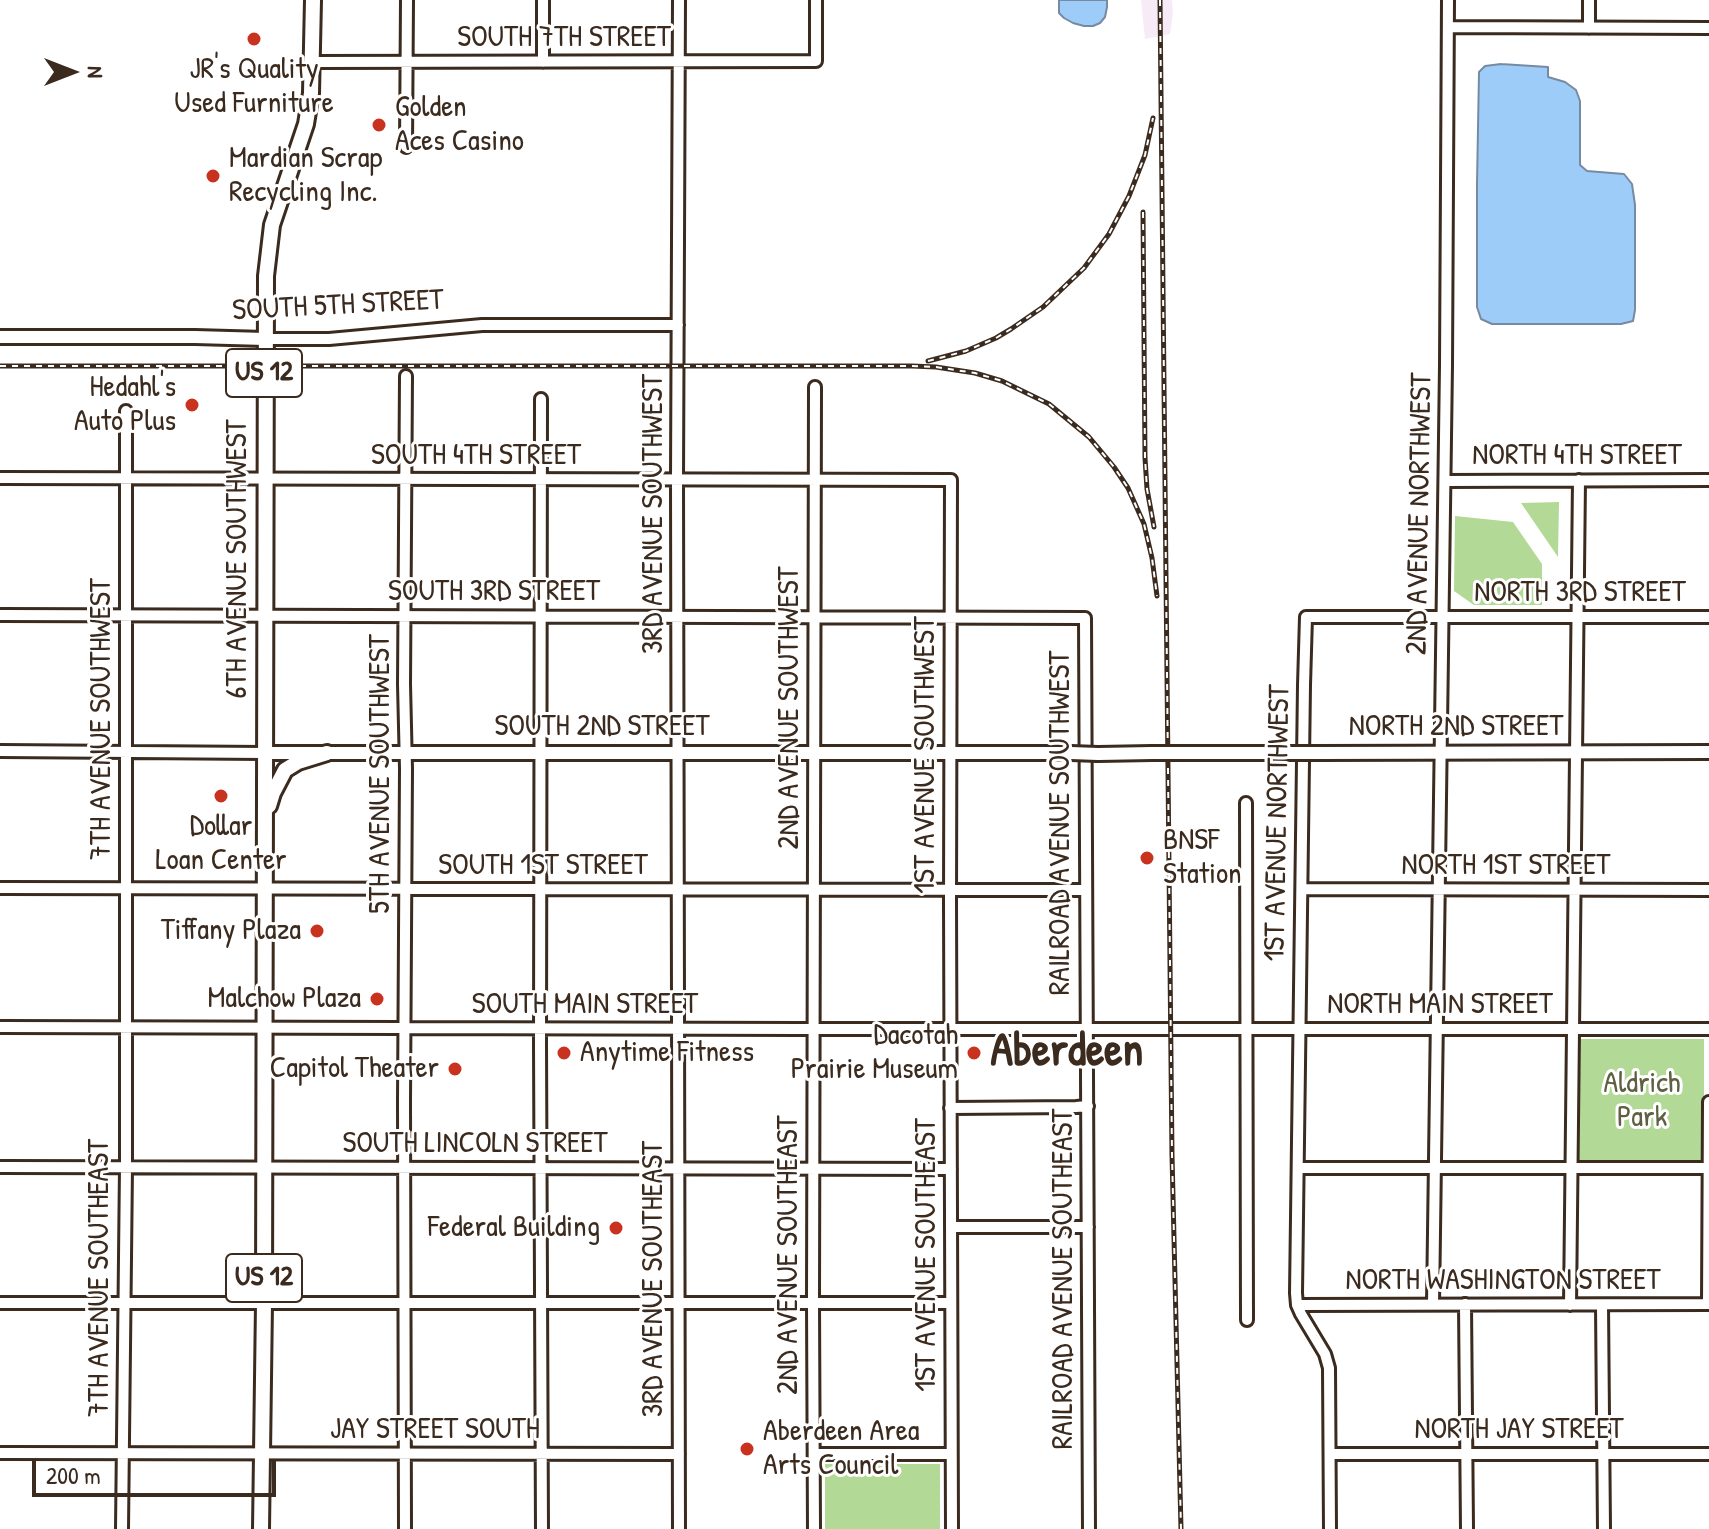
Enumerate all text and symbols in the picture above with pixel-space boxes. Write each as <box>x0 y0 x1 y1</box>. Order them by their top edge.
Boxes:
street label: SOUTH 7TH STREET <box>457 20 671 56</box>
marker: JR's Quality Used Furniture <box>245 30 263 48</box>
north arrow <box>32 32 112 112</box>
place label: JR's Quality Used Furniture <box>174 52 334 122</box>
text: N <box>81 66 111 78</box>
place label: Golden Aces Casino <box>395 90 524 160</box>
marker: Golden Aces Casino <box>370 116 388 134</box>
place label: Mardian Scrap Recycling Inc. <box>229 141 382 212</box>
marker: Mardian Scrap Recycling Inc. <box>204 167 222 185</box>
street label: SOUTH 5TH STREET <box>231 282 445 330</box>
road number: US 12 <box>226 349 302 397</box>
place label: Hedahl's Auto Plus <box>74 370 176 440</box>
street label: 2ND AVENUE NORTHWEST <box>1400 372 1440 656</box>
street label: 3RD AVENUE SOUTHWEST <box>636 374 672 654</box>
marker: Hedahl's Auto Plus <box>183 396 201 414</box>
street label: 6TH AVENUE SOUTHWEST <box>220 420 256 698</box>
street label: SOUTH 4TH STREET <box>371 438 581 474</box>
street label: NORTH 4TH STREET <box>1472 438 1682 474</box>
street label: 2ND AVENUE SOUTHWEST <box>772 566 808 850</box>
street label: SOUTH 3RD STREET <box>388 574 600 610</box>
street label: NORTH 3RD STREET <box>1474 575 1686 611</box>
street label: 7TH AVENUE SOUTHWEST <box>84 578 120 860</box>
street label: 1ST AVENUE SOUTHWEST <box>908 616 944 894</box>
street label: 5TH AVENUE SOUTHWEST <box>363 634 399 914</box>
street label: RAILROAD AVENUE SOUTHWEST <box>1043 651 1079 995</box>
street label: 1ST AVENUE NORTHWEST <box>1258 684 1298 962</box>
street label: SOUTH 2ND STREET <box>494 709 710 745</box>
street label: NORTH 2ND STREET <box>1349 709 1563 745</box>
marker: Dollar Loan Center <box>212 787 230 805</box>
place label: Dollar Loan Center <box>155 809 287 880</box>
place label: BNSF Station <box>1163 823 1242 894</box>
street label: SOUTH 1ST STREET <box>438 848 648 884</box>
street label: NORTH 1ST STREET <box>1402 848 1610 884</box>
marker: BNSF Station <box>1138 849 1156 867</box>
place label: Tiffany Plaza <box>161 913 301 949</box>
marker: Tiffany Plaza <box>308 922 326 940</box>
place label: Malchow Plaza <box>208 981 361 1017</box>
street label: SOUTH MAIN STREET <box>472 987 698 1023</box>
street label: NORTH MAIN STREET <box>1327 987 1553 1023</box>
marker: Malchow Plaza <box>368 990 386 1008</box>
place label: Dacotah Prairie Museum <box>791 1018 958 1088</box>
district label: Aberdeen <box>991 1025 1143 1081</box>
place label: Anytime Fitness <box>580 1035 754 1071</box>
marker: Anytime Fitness <box>555 1044 573 1062</box>
marker: Dacotah Prairie Museum <box>965 1044 983 1062</box>
place label: Capitol Theater <box>270 1051 439 1087</box>
marker: Capitol Theater <box>446 1060 464 1078</box>
park label: Aldrich Park <box>1604 1066 1680 1136</box>
street label: RAILROAD AVENUE SOUTHEAST <box>1046 1109 1082 1449</box>
street label: 2ND AVENUE SOUTHEAST <box>771 1115 807 1395</box>
street label: 1ST AVENUE SOUTHEAST <box>909 1118 945 1392</box>
street label: SOUTH LINCOLN STREET <box>342 1126 608 1162</box>
street label: 7TH AVENUE SOUTHEAST <box>82 1139 118 1417</box>
street label: 3RD AVENUE SOUTHEAST <box>636 1141 672 1417</box>
place label: Federal Building <box>428 1210 600 1246</box>
marker: Federal Building <box>607 1219 625 1237</box>
road number: US 12 <box>226 1254 302 1302</box>
street label: NORTH WASHINGTON STREET <box>1345 1263 1661 1299</box>
street label: JAY STREET SOUTH <box>330 1412 540 1448</box>
street label: NORTH JAY STREET <box>1414 1412 1624 1448</box>
place label: Aberdeen Area Arts Council <box>763 1414 919 1484</box>
marker: Aberdeen Area Arts Council <box>738 1440 756 1458</box>
scale bar <box>36 1445 280 1495</box>
text: 200 m <box>46 1459 101 1491</box>

